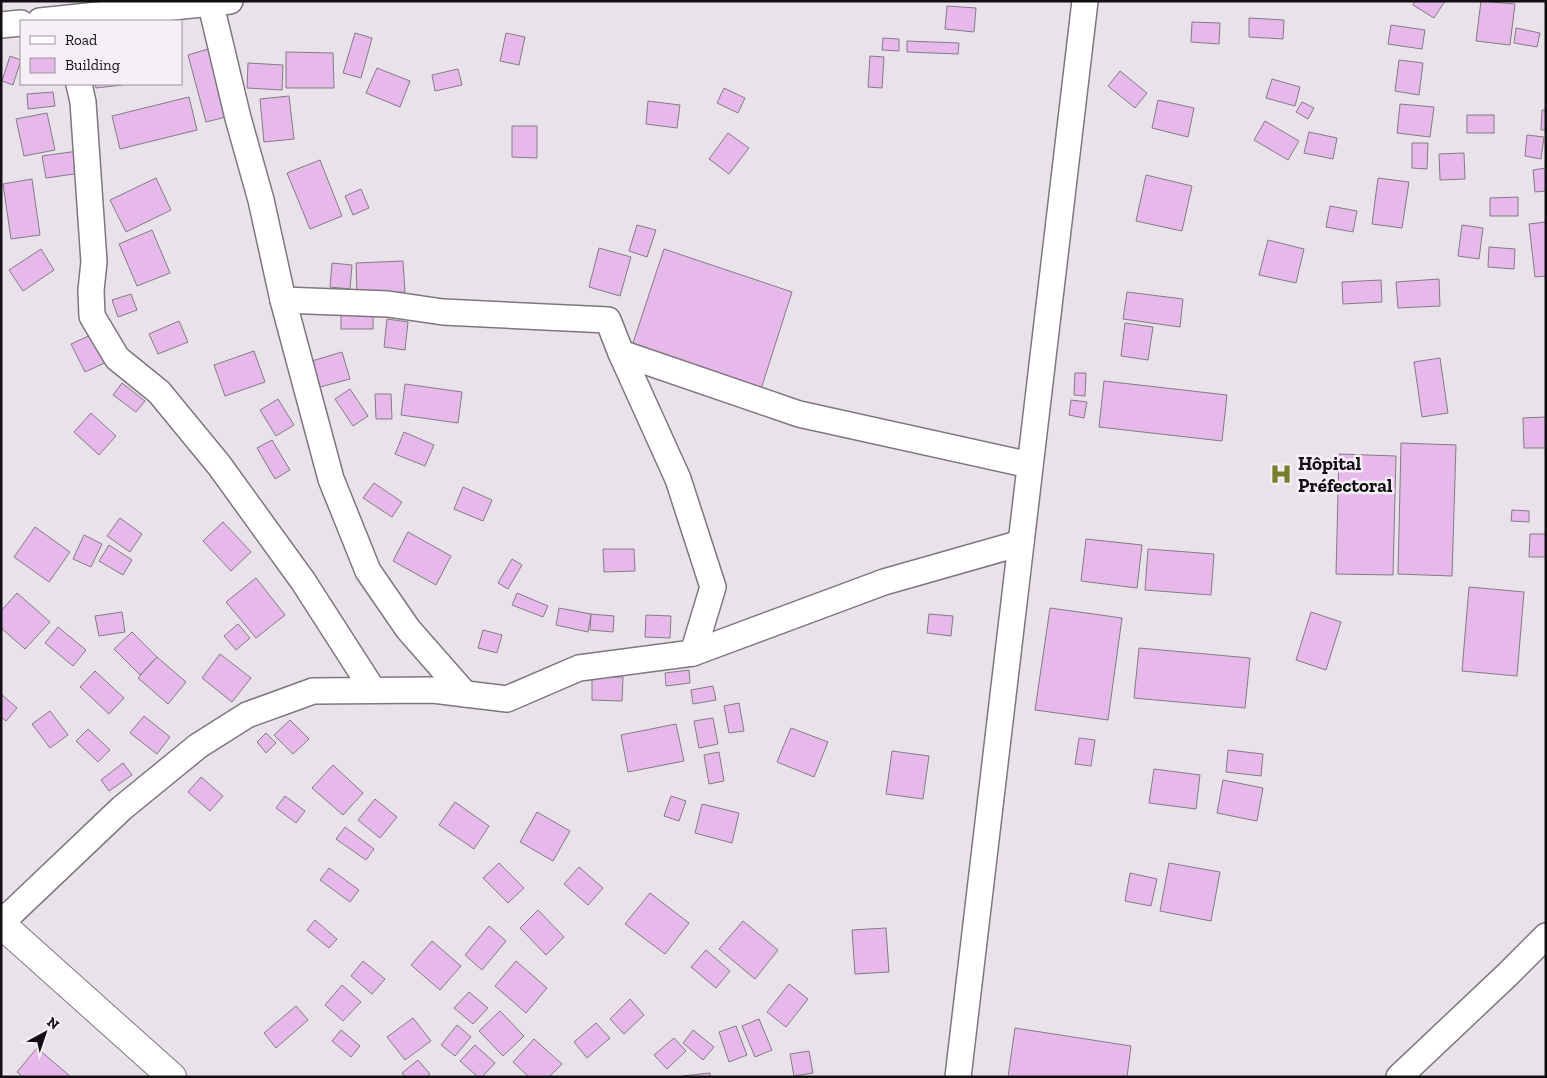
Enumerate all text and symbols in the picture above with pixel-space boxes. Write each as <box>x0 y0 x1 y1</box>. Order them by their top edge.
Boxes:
legend <box>20 20 182 85</box>
text: Road <box>65 31 98 49</box>
text: Building <box>65 56 120 74</box>
place label: Hôpital Préfectoral <box>1298 452 1393 497</box>
hospital icon: Hôpital Préfectoral <box>1268 461 1294 487</box>
north arrow <box>20 1008 70 1058</box>
text: N <box>43 1013 63 1034</box>

